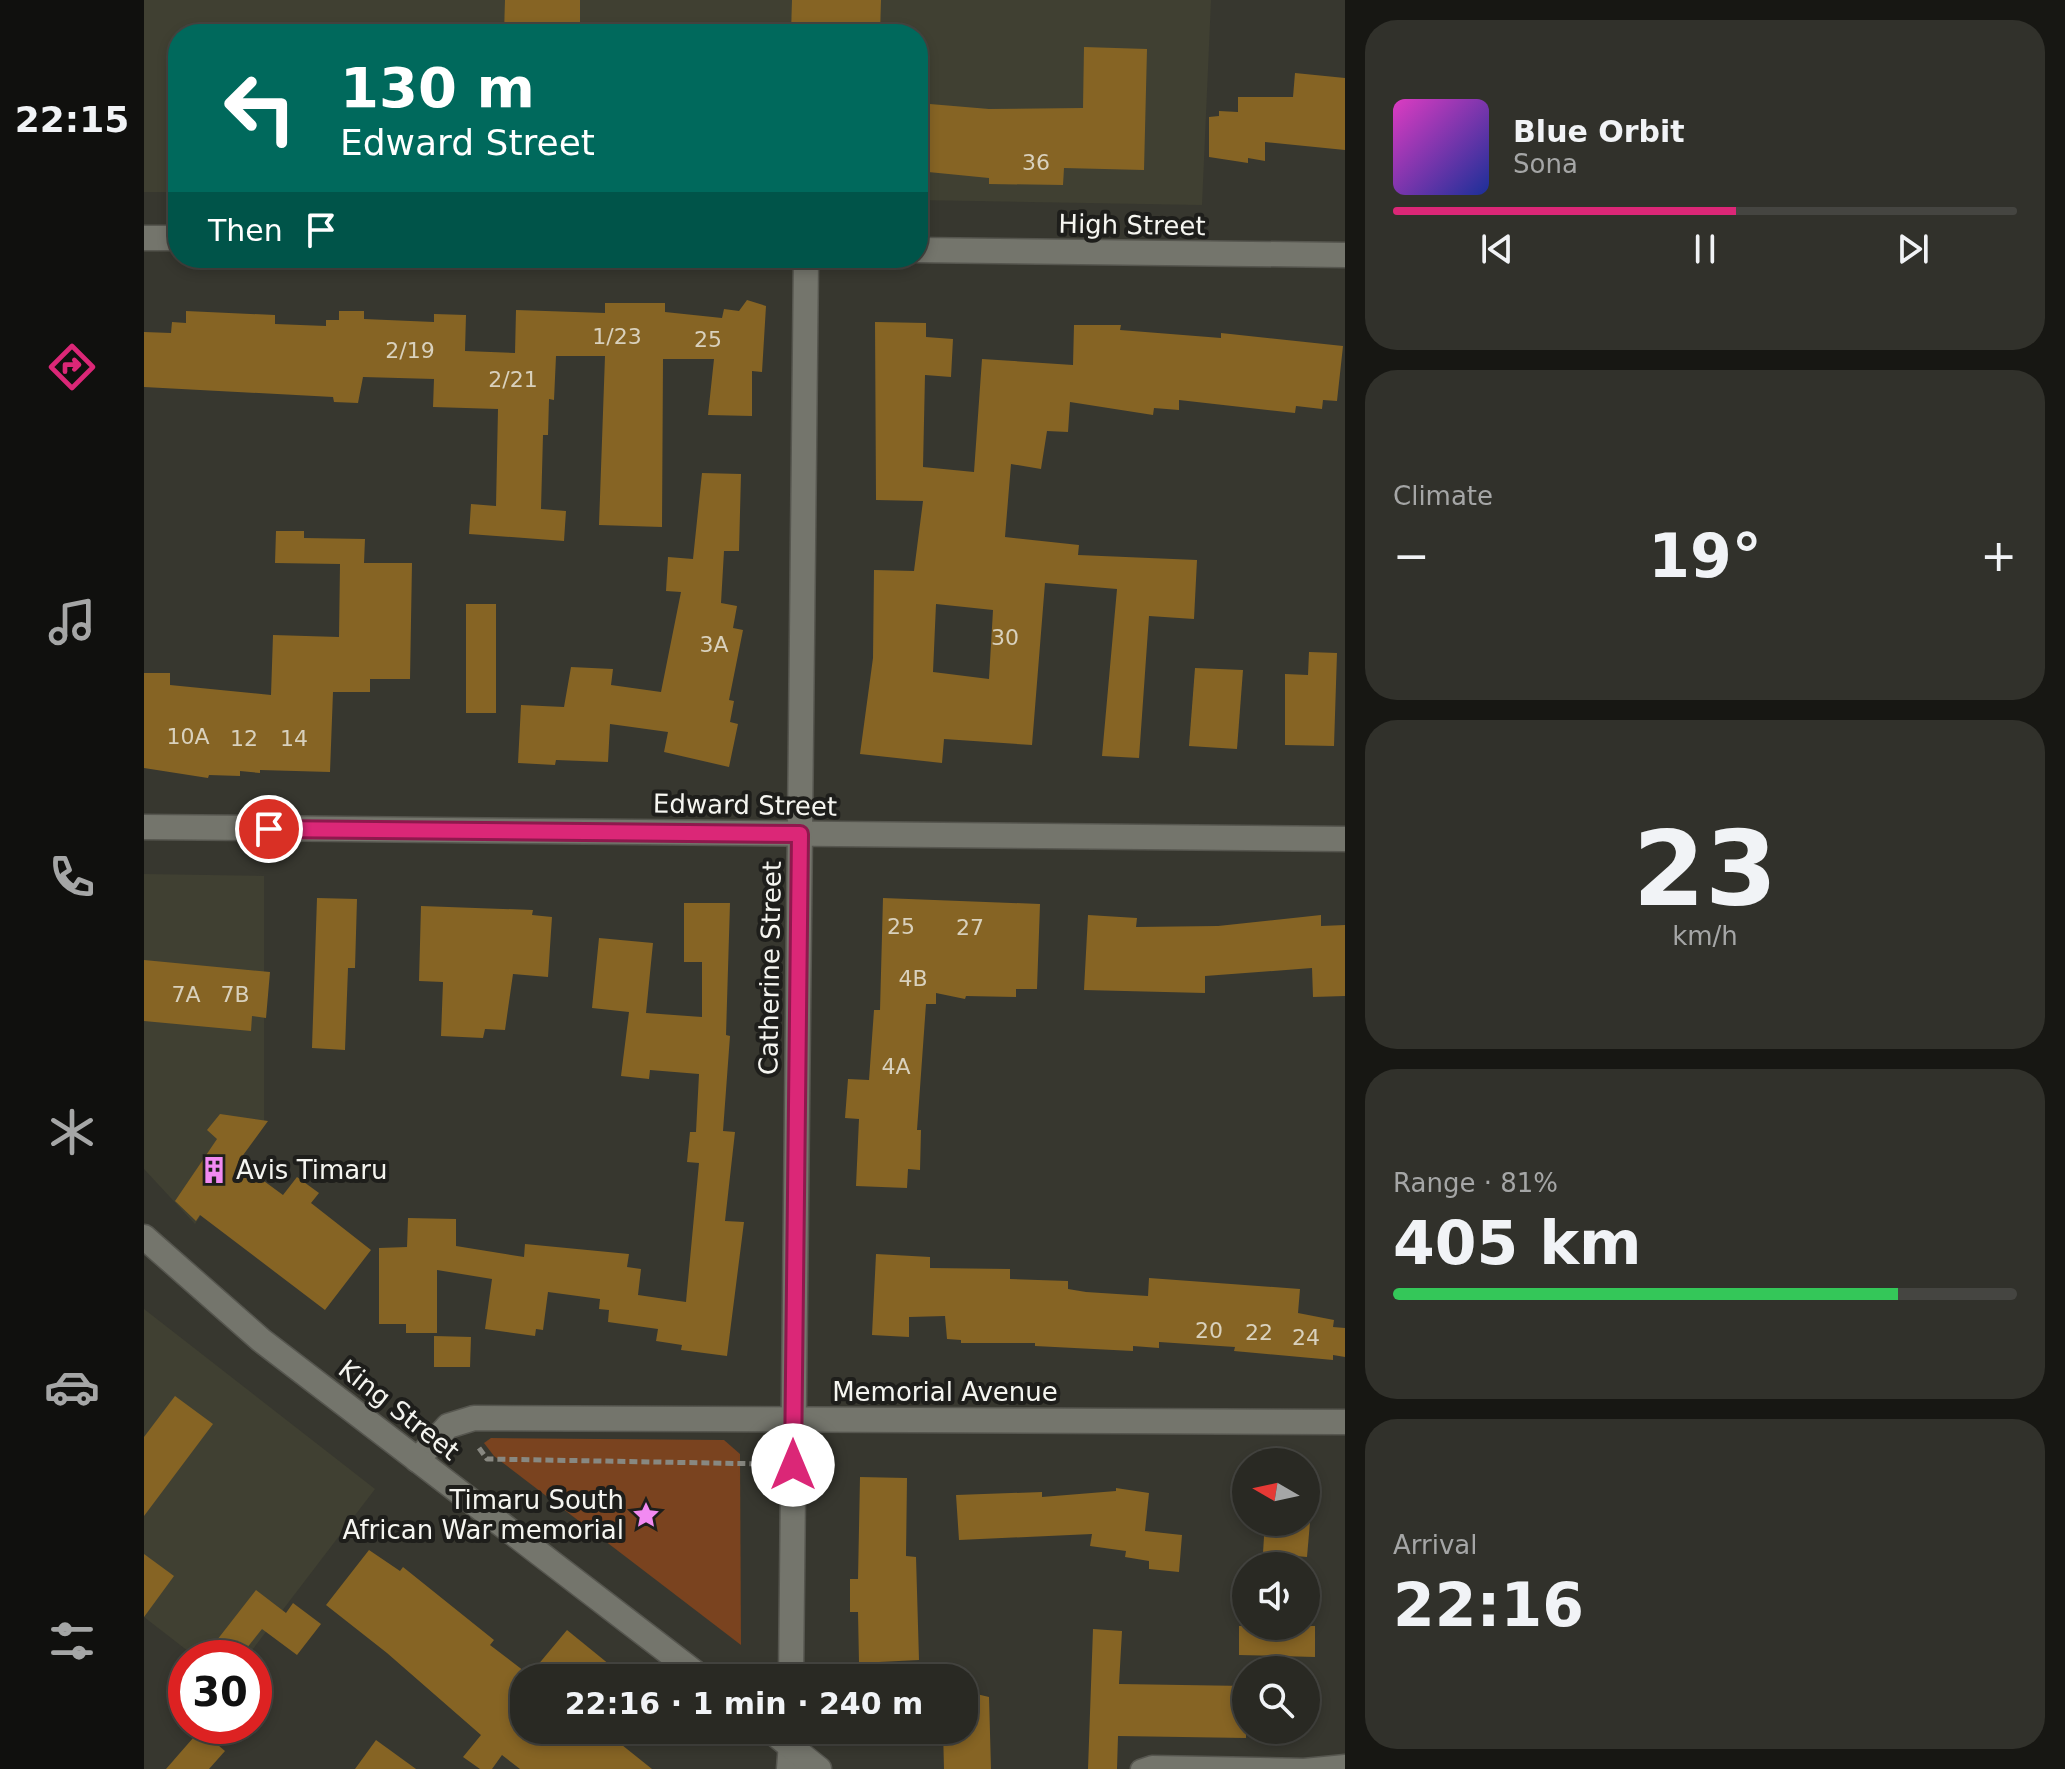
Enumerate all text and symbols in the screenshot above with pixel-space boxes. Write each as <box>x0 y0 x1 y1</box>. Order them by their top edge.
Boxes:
text: 130 m <box>340 55 535 120</box>
icon: left <box>208 56 312 160</box>
text: 22:15 <box>15 99 129 140</box>
text: Blue Orbit <box>1513 114 1685 149</box>
text: Edward Street <box>340 122 595 163</box>
text: Sona <box>1513 149 1578 179</box>
house number: 36 <box>1022 150 1050 175</box>
icon: arrive <box>299 208 343 252</box>
street label: High Street <box>1058 209 1206 241</box>
text: Then <box>208 213 283 248</box>
icon: previous <box>1475 227 1519 271</box>
icon: pause <box>1683 227 1727 271</box>
icon: next <box>1891 227 1935 271</box>
house number: 1/23 <box>592 324 642 349</box>
house number: 25 <box>694 327 722 352</box>
house number: 2/19 <box>385 338 435 363</box>
icon: directions <box>44 339 100 395</box>
house number: 2/21 <box>488 367 538 392</box>
text: Climate <box>1393 481 1493 511</box>
text: 19° <box>1648 521 1762 591</box>
text: − <box>1393 530 1430 581</box>
text: + <box>1980 530 2017 581</box>
icon: music <box>44 594 100 650</box>
house number: 30 <box>991 625 1019 650</box>
house number: 3A <box>699 632 729 657</box>
house number: 10A <box>166 724 210 749</box>
house number: 12 <box>230 726 258 751</box>
house number: 14 <box>280 726 308 751</box>
street label: Edward Street <box>653 788 837 822</box>
pin <box>235 795 303 863</box>
icon: arrive <box>247 807 291 851</box>
text: 23 <box>1633 808 1777 930</box>
icon: phone <box>44 849 100 905</box>
street label: Catherine Street <box>753 861 787 1075</box>
house number: 25 <box>887 914 915 939</box>
house number: 27 <box>956 915 984 940</box>
text: km/h <box>1672 921 1738 951</box>
house number: 4B <box>898 966 928 991</box>
house number: 7A <box>171 982 201 1007</box>
house number: 7B <box>220 982 250 1007</box>
house number: 4A <box>881 1054 911 1079</box>
icon: climate <box>44 1104 100 1160</box>
building icon: Avis Timaru <box>199 1155 229 1185</box>
place label: Avis Timaru <box>236 1155 387 1185</box>
text: Range · 81% <box>1393 1168 1558 1198</box>
text: 405 km <box>1393 1208 1642 1278</box>
house number: 20 <box>1195 1318 1223 1343</box>
house number: 22 <box>1245 1320 1273 1345</box>
house number: 24 <box>1292 1325 1320 1350</box>
street label: King Street <box>333 1354 465 1466</box>
icon: car <box>44 1359 100 1415</box>
street label: Memorial Avenue <box>832 1377 1058 1407</box>
position arrow <box>751 1423 835 1507</box>
north arrow <box>1232 1448 1320 1536</box>
map controls <box>1232 1448 1320 1744</box>
place label: Timaru South African War memorial <box>343 1485 624 1545</box>
place icon: Timaru South African War memorial <box>631 1500 661 1530</box>
text: Arrival <box>1393 1530 1477 1560</box>
button: sound <box>1232 1552 1320 1640</box>
text: 22:16 <box>1393 1570 1584 1640</box>
icon: filters <box>44 1613 100 1669</box>
speed limit sign: 30 <box>168 1640 272 1744</box>
button: search <box>1232 1656 1320 1744</box>
text: 22:16 · 1 min · 240 m <box>565 1686 923 1721</box>

